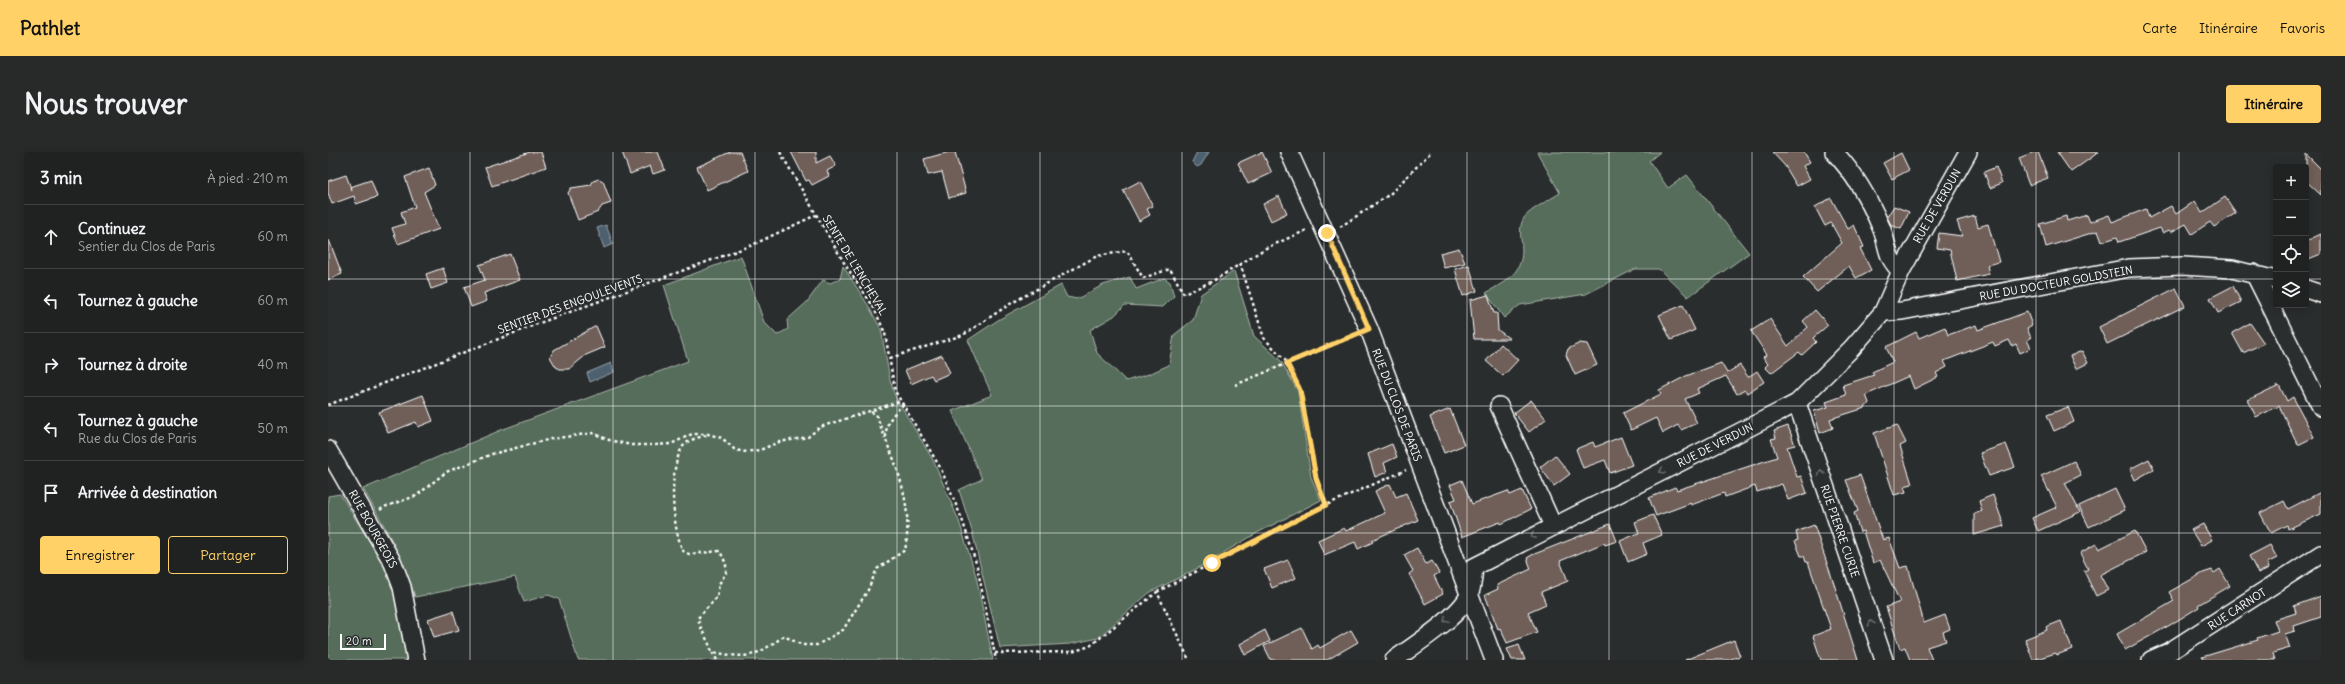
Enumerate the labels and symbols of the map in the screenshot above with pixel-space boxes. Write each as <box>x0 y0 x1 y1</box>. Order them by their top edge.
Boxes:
street label: RUE DE VERDUN <box>1910 166 1964 246</box>
street label: SENTE DE L'ENCHEVAL <box>820 212 890 318</box>
route end <box>1318 224 1336 242</box>
street label: RUE DU DOCTEUR GOLDSTEIN <box>1978 263 2134 303</box>
street label: SENTIER DES ENGOULEVENTS <box>496 271 644 337</box>
street label: RUE DU CLOS DE PARIS <box>1369 347 1425 463</box>
street label: RUE DE VERDUN <box>1675 420 1755 470</box>
one-way arrow <box>1659 466 1667 474</box>
one-way arrow <box>1817 470 1825 477</box>
street label: RUE PIERRE CURIE <box>1818 483 1862 579</box>
street label: RUE BOURGEOIS <box>346 487 400 571</box>
one-way arrow <box>1530 531 1538 538</box>
route start <box>1203 554 1221 572</box>
street label: RUE CARNOT <box>2205 585 2269 633</box>
one-way arrow <box>1443 615 1450 622</box>
one-way arrow <box>1868 620 1876 627</box>
scale bar <box>340 632 386 651</box>

